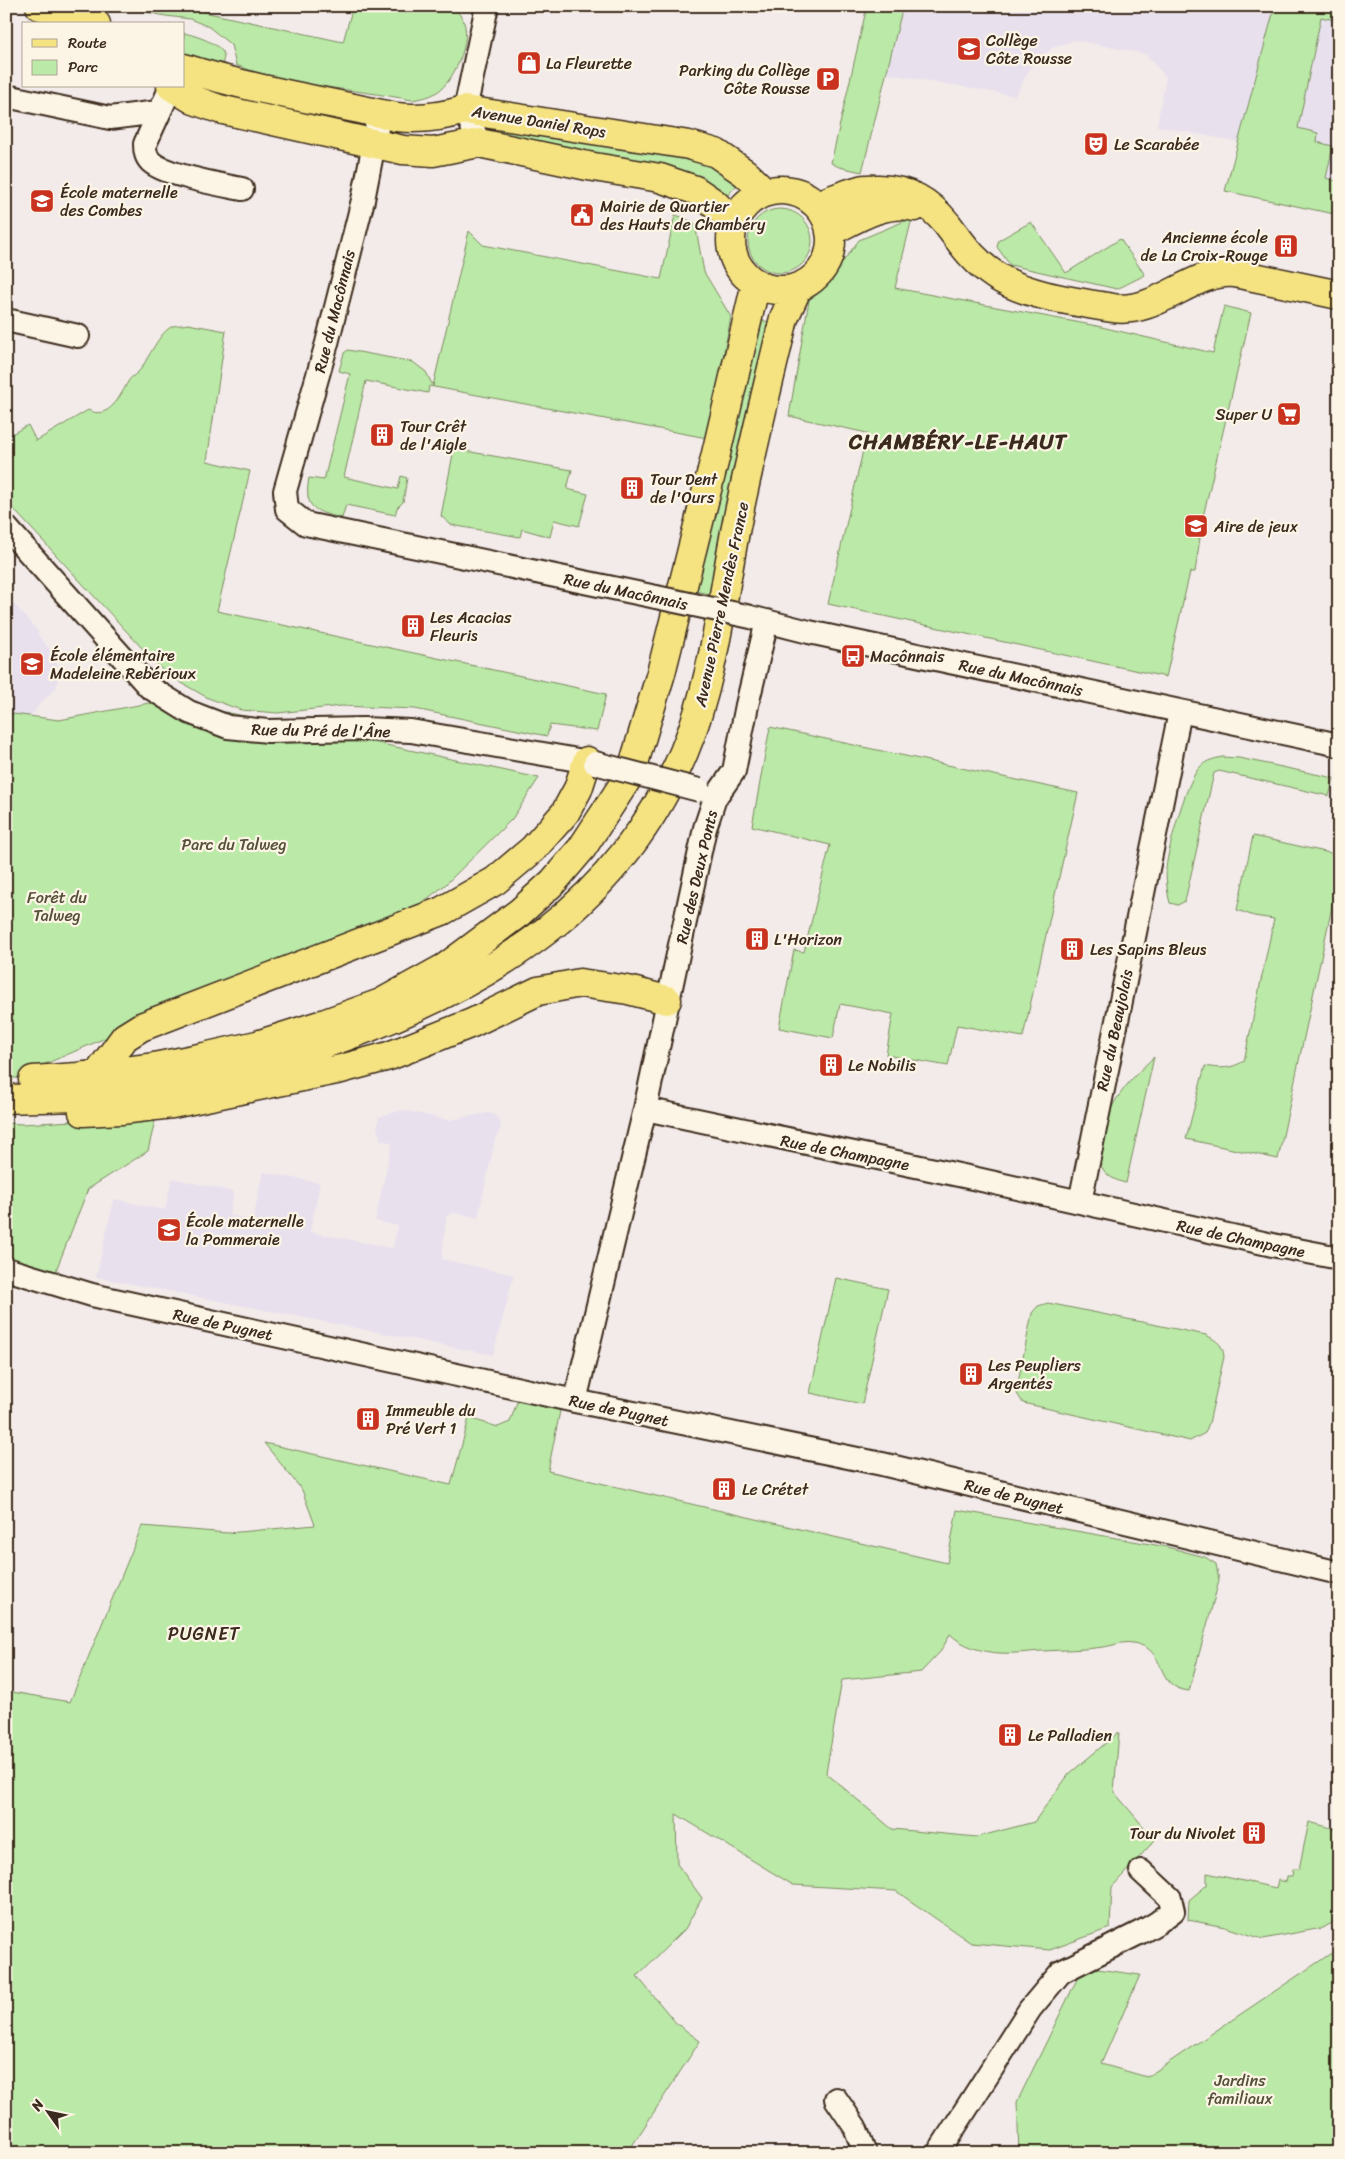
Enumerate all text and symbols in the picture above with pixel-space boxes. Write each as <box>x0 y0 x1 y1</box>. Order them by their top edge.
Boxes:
legend <box>22 22 185 88</box>
place label: Collège Côte Rousse <box>986 26 1072 73</box>
text: Route <box>68 30 107 56</box>
school or university icon: Collège Côte Rousse <box>956 36 982 62</box>
place label: La Fleurette <box>546 49 632 78</box>
shop icon: La Fleurette <box>516 50 542 76</box>
text: Parc <box>68 54 98 80</box>
place label: Parking du Collège Côte Rousse <box>679 56 810 103</box>
parking icon: Parking du Collège Côte Rousse <box>815 66 841 92</box>
street label: Avenue Daniel Rops <box>469 96 608 146</box>
place label: Le Scarabée <box>1114 130 1199 159</box>
theatre icon: Le Scarabée <box>1083 131 1109 157</box>
place label: École maternelle des Combes <box>60 178 178 225</box>
school or university icon: École maternelle des Combes <box>29 188 55 214</box>
place label: Mairie de Quartier des Hauts de Chambéry <box>600 192 766 239</box>
public building icon: Mairie de Quartier des Hauts de Chambéry <box>569 202 595 228</box>
place label: Ancienne école de La Croix-Rouge <box>1141 223 1268 270</box>
building icon: Ancienne école de La Croix-Rouge <box>1273 233 1299 259</box>
street label: Rue du Macônnais <box>305 246 364 376</box>
place label: Super U <box>1215 400 1272 429</box>
supermarket icon: Super U <box>1276 401 1302 427</box>
place label: Tour Crêt de l'Aigle <box>400 412 467 459</box>
building icon: Tour Crêt de l'Aigle <box>369 422 395 448</box>
district label: CHAMBÉRY-LE-HAUT <box>848 423 1068 461</box>
place label: Tour Dent de l'Ours <box>650 465 718 512</box>
building icon: Tour Dent de l'Ours <box>619 475 645 501</box>
street label: Avenue Pierre Mendès France <box>685 499 757 710</box>
place label: Aire de jeux <box>1213 512 1299 541</box>
school or university icon: Aire de jeux <box>1183 513 1209 539</box>
street label: Rue du Macônnais <box>561 564 691 619</box>
place label: Les Acacias Fleuris <box>430 603 512 650</box>
building icon: Les Acacias Fleuris <box>400 613 426 639</box>
place label: École élémentaire Madeleine Rebérioux <box>50 641 197 688</box>
place label: Macônnais <box>870 642 945 671</box>
bus stop icon: Macônnais <box>840 643 866 669</box>
street label: Rue du Macônnais <box>956 650 1086 705</box>
school or university icon: École élémentaire Madeleine Rebérioux <box>19 651 45 677</box>
street label: Rue du Pré de l'Âne <box>251 715 391 746</box>
street label: Rue des Deux Ponts <box>667 807 726 947</box>
park label: Parc du Talweg <box>181 830 287 859</box>
park label: Forêt du Talweg <box>27 883 87 930</box>
place label: L'Horizon <box>774 925 842 954</box>
building icon: L'Horizon <box>744 926 770 952</box>
place label: Les Sapins Bleus <box>1090 935 1207 964</box>
building icon: Les Sapins Bleus <box>1059 936 1085 962</box>
street label: Rue du Beaujolais <box>1087 966 1142 1094</box>
place label: Le Nobilis <box>848 1051 916 1080</box>
building icon: Le Nobilis <box>818 1052 844 1078</box>
street label: Rue de Champagne <box>778 1126 912 1179</box>
place label: École maternelle la Pommeraie <box>186 1207 304 1254</box>
street label: Rue de Champagne <box>1174 1211 1308 1266</box>
school or university icon: École maternelle la Pommeraie <box>156 1217 182 1243</box>
street label: Rue de Pugnet <box>170 1300 275 1349</box>
place label: Les Peupliers Argentés <box>987 1351 1082 1398</box>
building icon: Les Peupliers Argentés <box>958 1361 984 1387</box>
street label: Rue de Pugnet <box>566 1386 671 1435</box>
place label: Immeuble du Pré Vert 1 <box>385 1396 476 1443</box>
building icon: Immeuble du Pré Vert 1 <box>355 1406 381 1432</box>
street label: Rue de Pugnet <box>961 1470 1067 1523</box>
place label: Le Crétet <box>742 1475 809 1504</box>
building icon: Le Crétet <box>711 1476 737 1502</box>
district label: PUGNET <box>168 1618 240 1650</box>
place label: Le Palladien <box>1028 1721 1112 1750</box>
building icon: Le Palladien <box>997 1722 1023 1748</box>
place label: Tour du Nivolet <box>1130 1819 1236 1848</box>
building icon: Tour du Nivolet <box>1241 1820 1267 1846</box>
park label: Jardins familiaux <box>1207 2066 1274 2113</box>
north arrow <box>22 2086 72 2136</box>
text: N <box>24 2094 51 2117</box>

